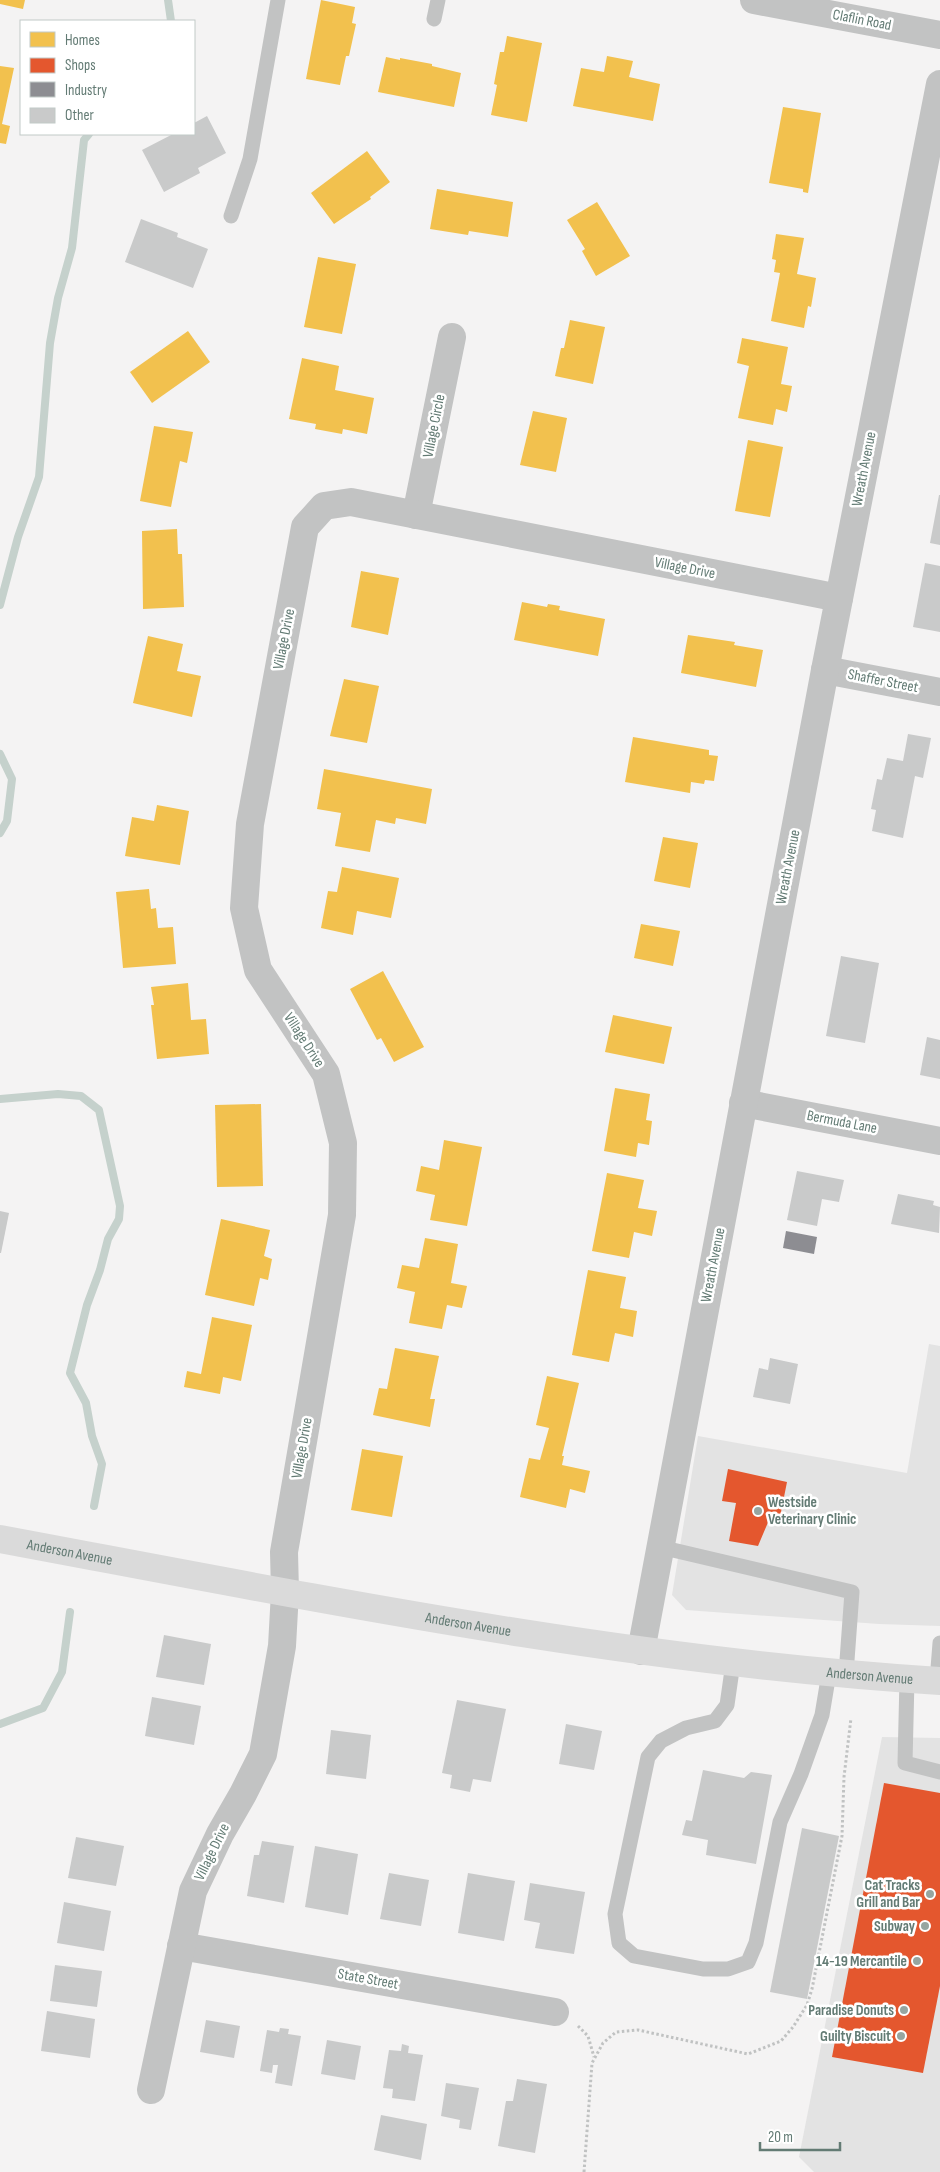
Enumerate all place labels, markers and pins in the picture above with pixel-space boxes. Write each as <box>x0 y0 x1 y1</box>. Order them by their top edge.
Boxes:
place label: Westside Veterinary Clinic <box>768 1493 856 1529</box>
marker: Westside Veterinary Clinic <box>752 1505 764 1517</box>
place label: Cat Tracks Grill and Bar <box>856 1876 920 1912</box>
marker: Cat Tracks Grill and Bar <box>924 1888 936 1900</box>
place label: Subway <box>874 1917 916 1936</box>
marker: Subway <box>919 1920 931 1932</box>
place label: 14-19 Mercantile <box>816 1952 907 1971</box>
marker: 14-19 Mercantile <box>911 1955 923 1967</box>
place label: Paradise Donuts <box>808 2001 894 2020</box>
marker: Paradise Donuts <box>898 2004 910 2016</box>
place label: Guilty Biscuit <box>820 2027 891 2046</box>
marker: Guilty Biscuit <box>895 2030 907 2042</box>

